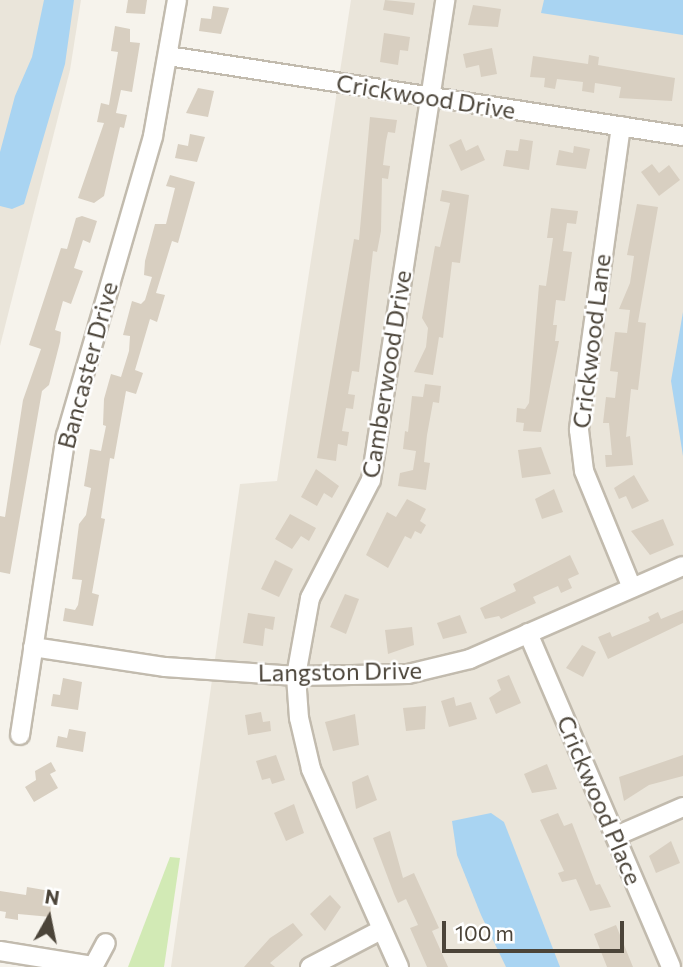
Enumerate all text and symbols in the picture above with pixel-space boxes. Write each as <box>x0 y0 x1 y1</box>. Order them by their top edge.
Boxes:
street label: Crickwood Drive <box>334 68 518 124</box>
street label: Crickwood Lane <box>566 252 616 430</box>
street label: Camberwood Drive <box>355 268 417 480</box>
street label: Bancaster Drive <box>51 278 123 452</box>
street label: Langston Drive <box>258 655 422 687</box>
street label: Crickwood Place <box>551 711 649 889</box>
north arrow <box>14 883 84 953</box>
text: N <box>44 884 61 909</box>
scale bar <box>445 908 627 952</box>
text: 100 m <box>455 920 514 945</box>

